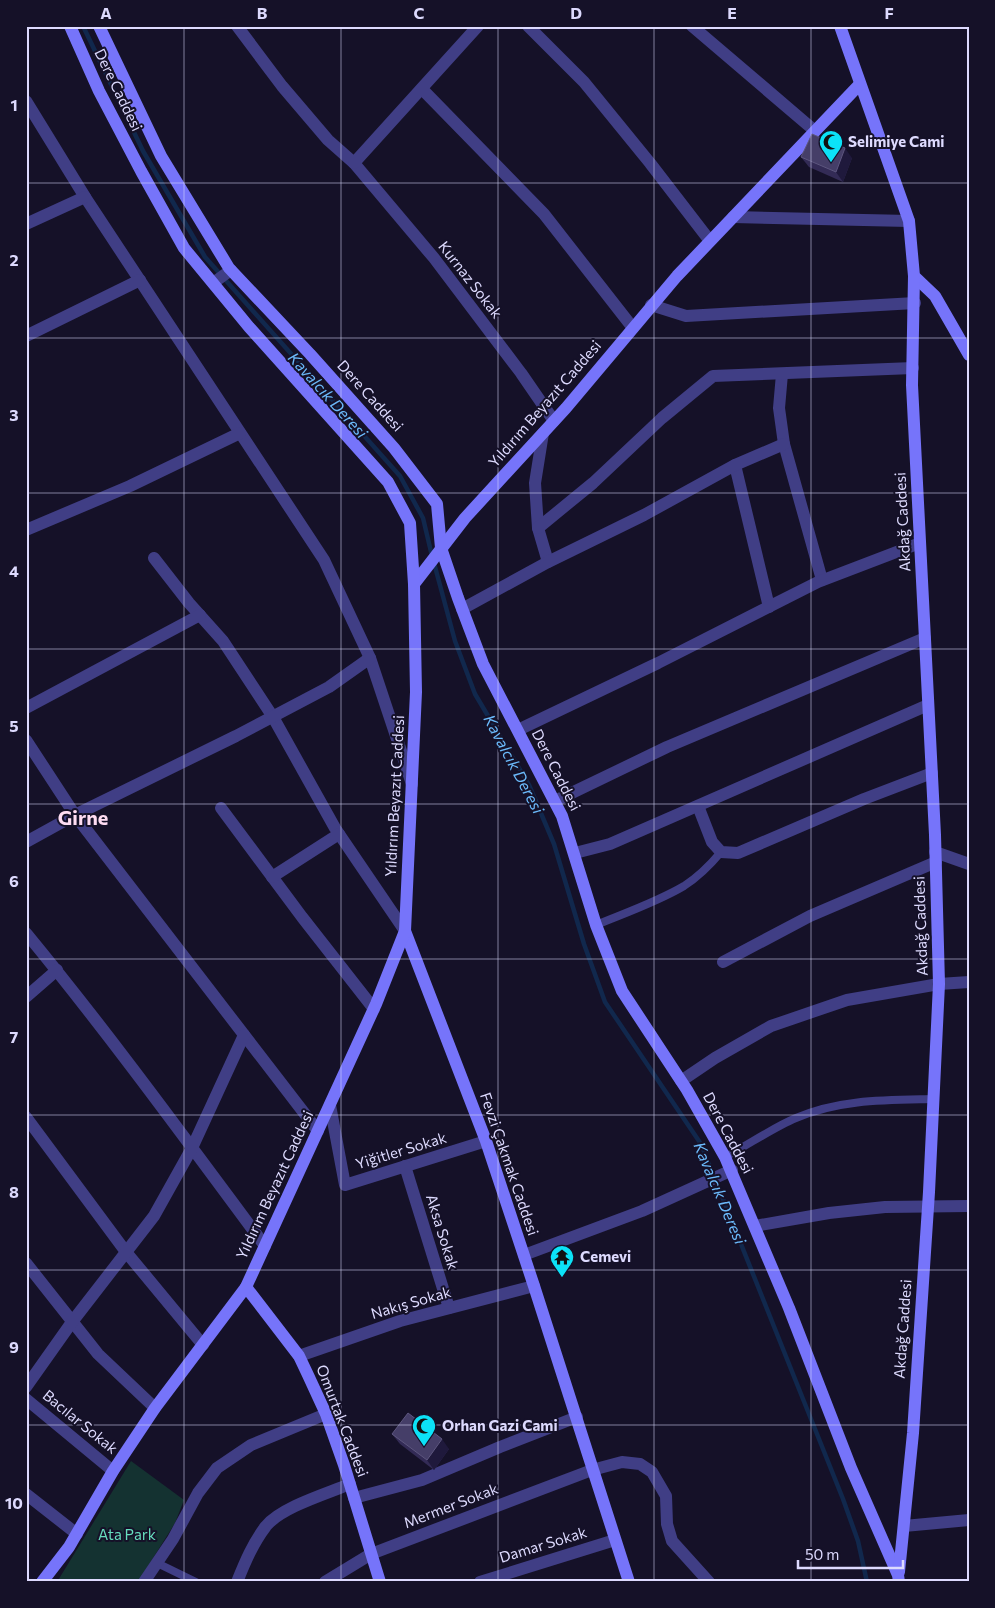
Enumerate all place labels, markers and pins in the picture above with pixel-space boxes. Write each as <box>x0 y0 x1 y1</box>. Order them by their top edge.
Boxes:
mosque icon: Selimiye Cami <box>818 129 844 163</box>
place label: Selimiye Cami <box>848 132 945 150</box>
temple icon: Cemevi <box>549 1244 575 1278</box>
place label: Cemevi <box>580 1247 631 1265</box>
mosque icon: Orhan Gazi Cami <box>411 1413 437 1447</box>
place label: Orhan Gazi Cami <box>442 1416 558 1434</box>

